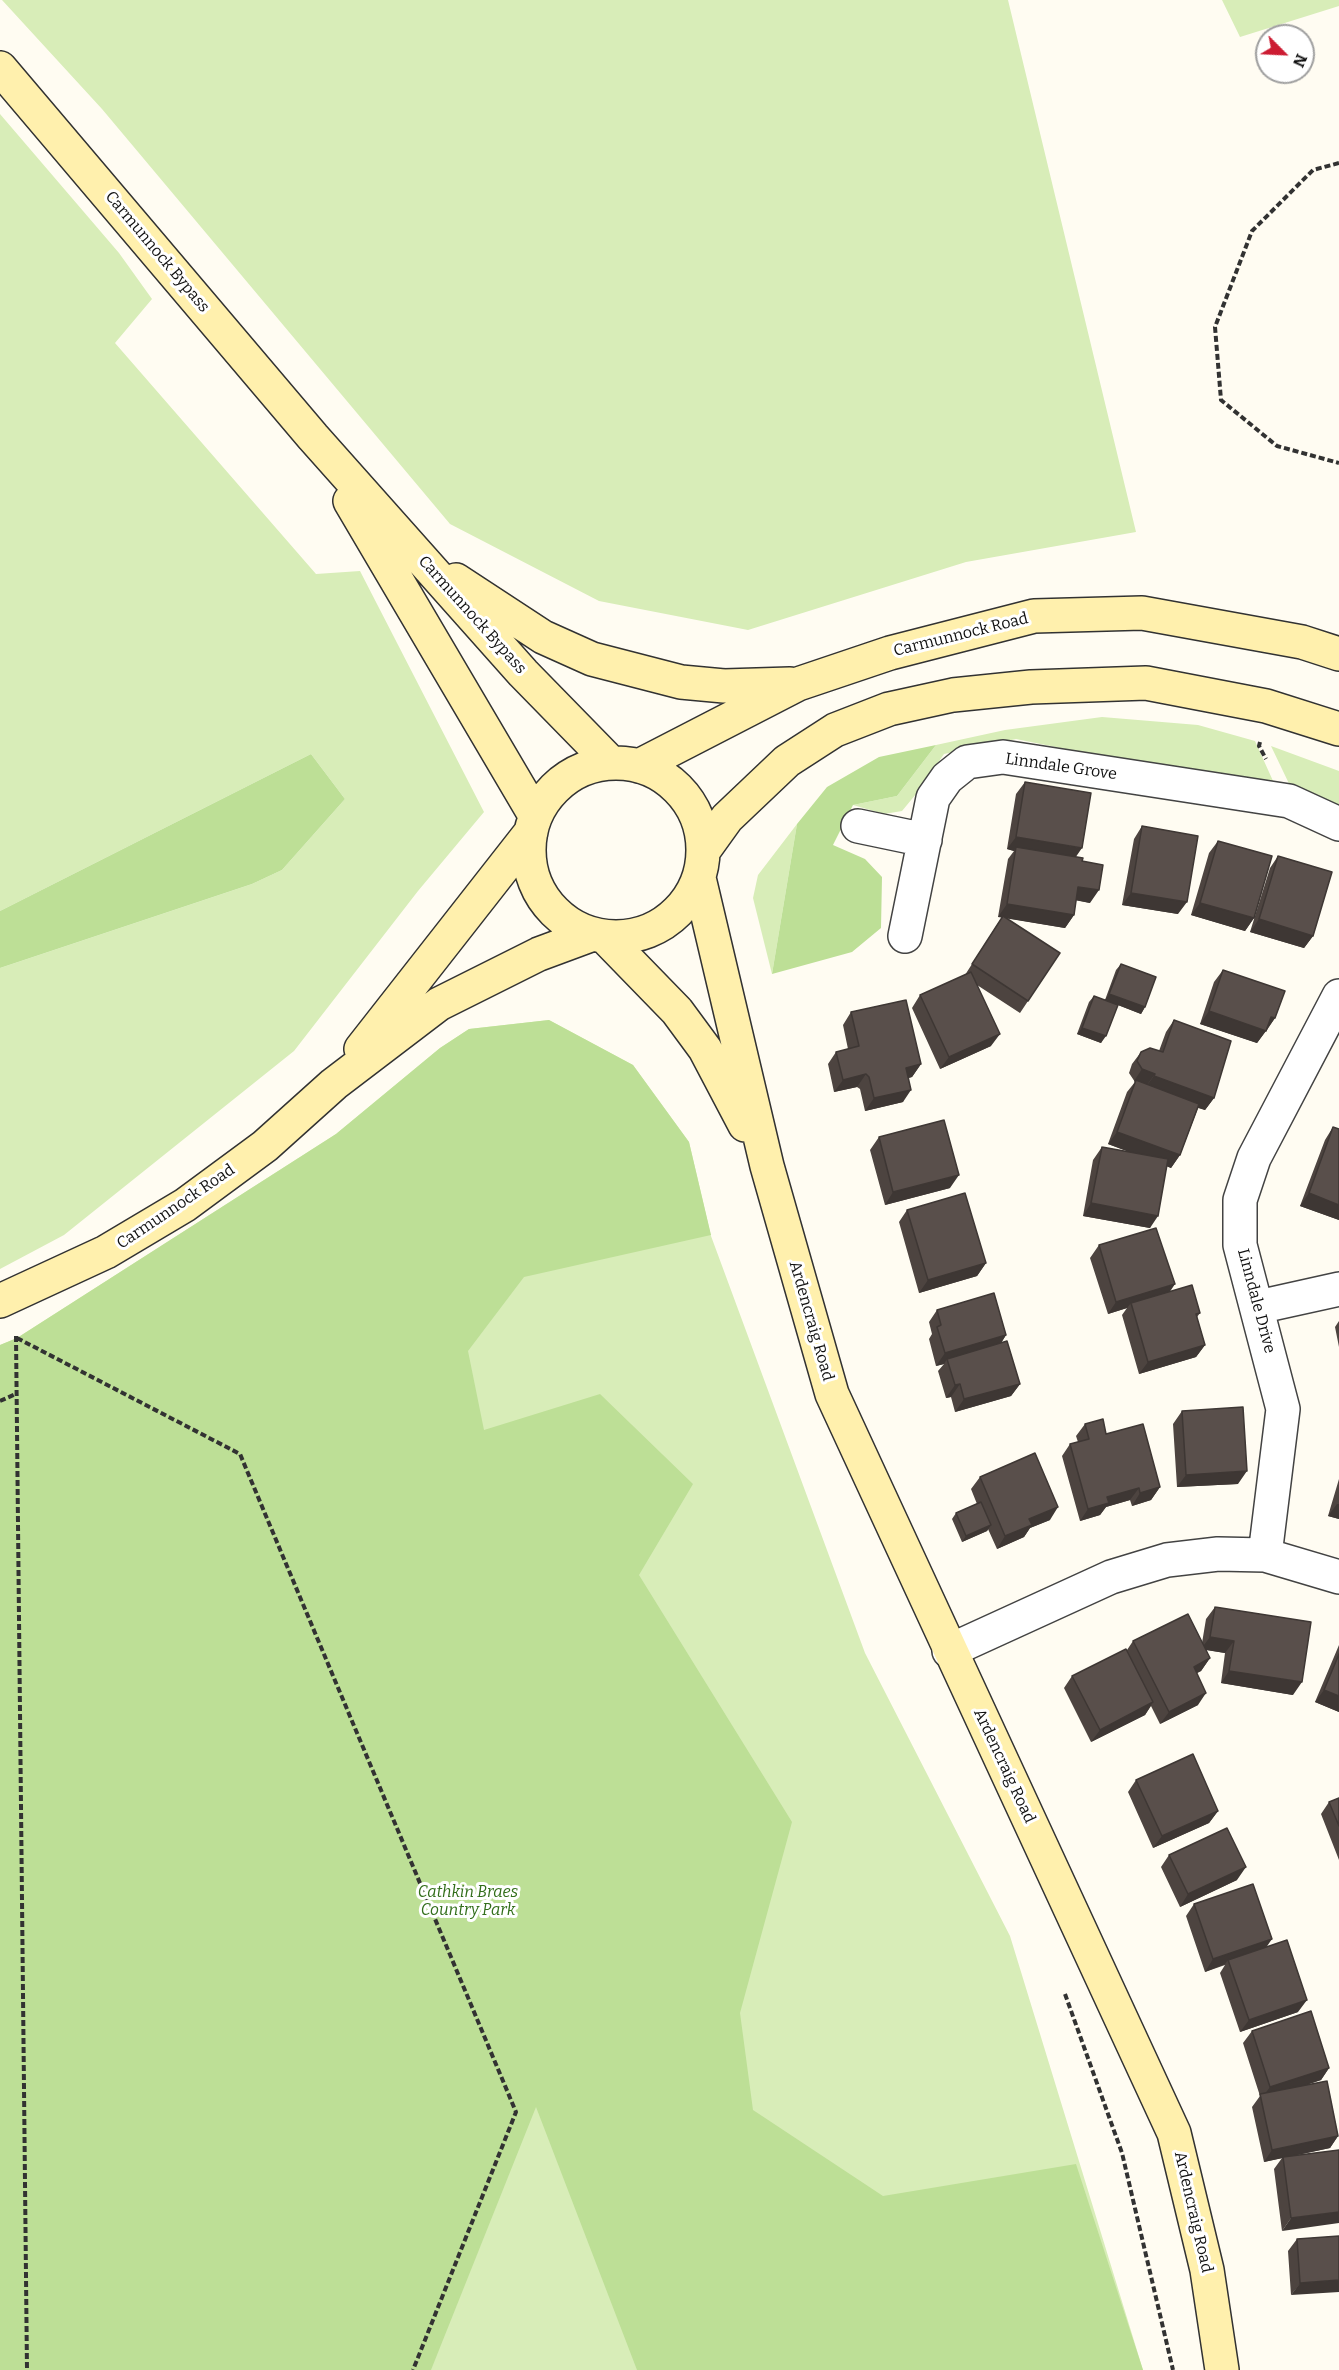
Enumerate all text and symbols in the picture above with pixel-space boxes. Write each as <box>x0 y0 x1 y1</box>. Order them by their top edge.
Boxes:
north arrow <box>1255 24 1315 84</box>
text: N <box>1289 51 1311 70</box>
street label: Carmunnock Bypass <box>101 188 213 316</box>
street label: Carmunnock Bypass <box>414 552 530 678</box>
street label: Carmunnock Road <box>892 609 1030 661</box>
street label: Linndale Grove <box>1004 750 1118 784</box>
street label: Carmunnock Road <box>113 1160 239 1254</box>
street label: Linndale Drive <box>1233 1247 1279 1355</box>
street label: Ardencraig Road <box>785 1259 837 1383</box>
street label: Ardencraig Road <box>969 1706 1039 1826</box>
park label: Cathkin Braes Country Park <box>418 1883 518 1921</box>
street label: Ardencraig Road <box>1170 2149 1216 2275</box>

